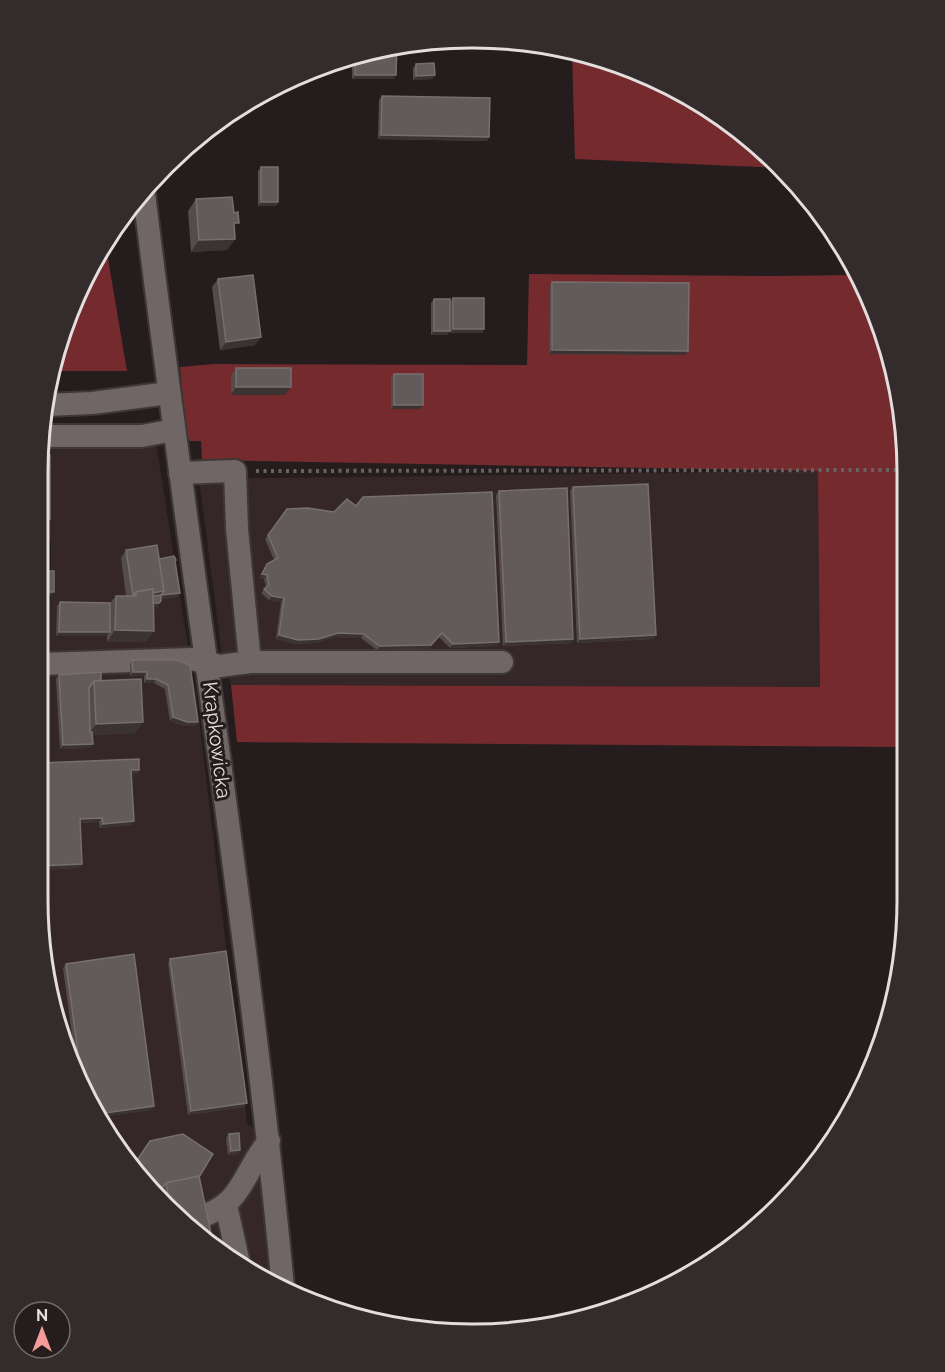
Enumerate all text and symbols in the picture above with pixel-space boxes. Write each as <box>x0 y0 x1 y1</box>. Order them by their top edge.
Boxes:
street label: Krapkowicka <box>198 680 236 800</box>
north arrow <box>12 1300 72 1360</box>
text: N <box>36 1306 48 1325</box>

